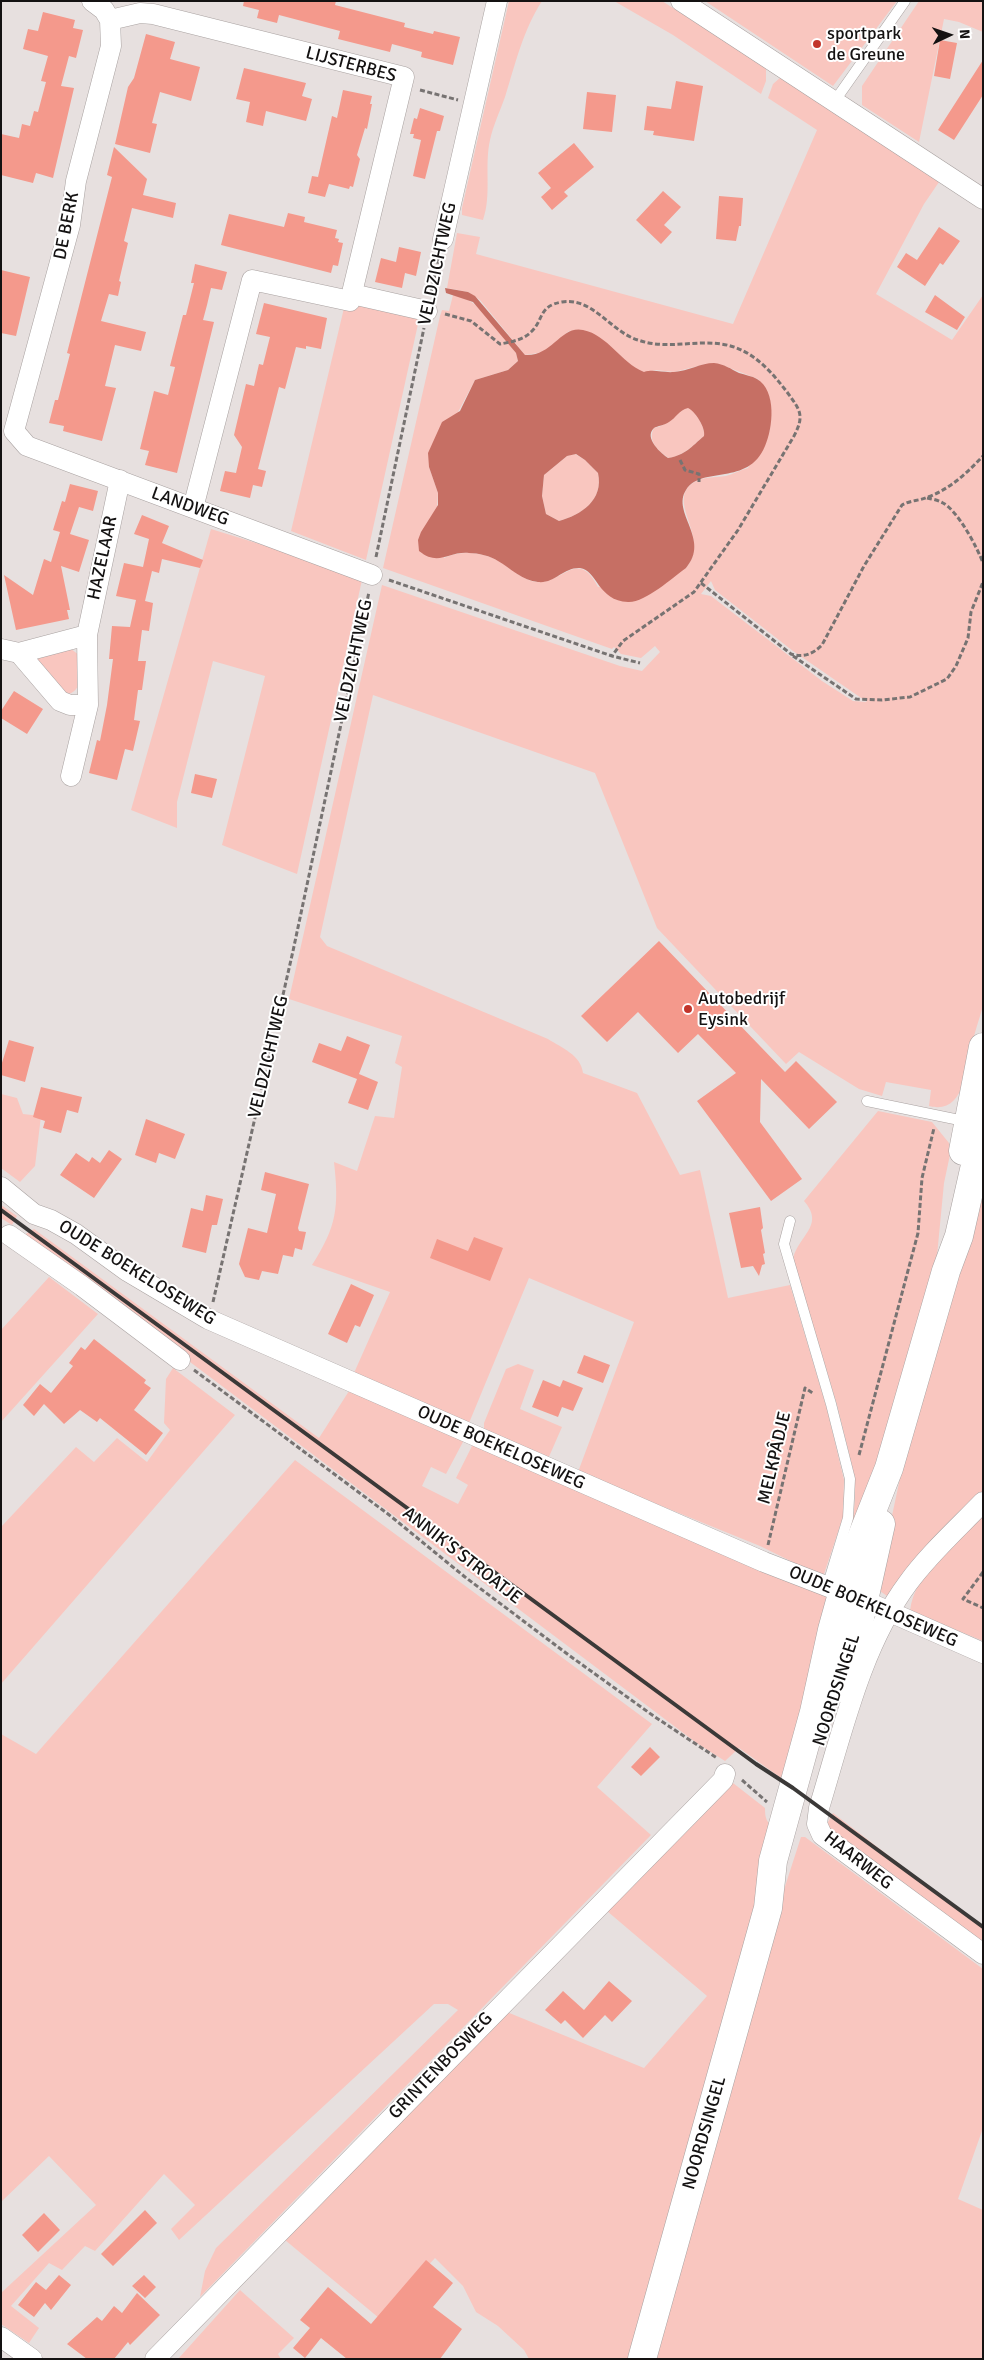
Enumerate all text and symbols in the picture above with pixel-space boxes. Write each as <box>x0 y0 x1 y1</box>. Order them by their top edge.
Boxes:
north arrow <box>924 10 974 60</box>
place label: sportpark de Greune <box>827 23 905 66</box>
text: N <box>956 29 973 40</box>
marker: sportpark de Greune <box>811 38 823 50</box>
street label: LIJSTERBES <box>303 43 399 87</box>
street label: DE BERK <box>50 190 84 262</box>
street label: VELDZICHTWEG <box>414 200 462 328</box>
street label: LANDWEG <box>148 483 232 531</box>
street label: HAZELAAR <box>84 514 122 602</box>
street label: VELDZICHTWEG <box>330 597 378 725</box>
place label: Autobedrijf Eysink <box>698 988 785 1030</box>
street label: VELDZICHTWEG <box>244 994 294 1120</box>
marker: Autobedrijf Eysink <box>682 1003 694 1015</box>
street label: OUDE BOEKELOSEWEG <box>54 1216 220 1330</box>
street label: OUDE BOEKELOSEWEG <box>414 1401 588 1495</box>
street label: MELKPÂDJE <box>754 1410 796 1506</box>
street label: ANNIK'S STROATJE <box>398 1503 526 1609</box>
street label: OUDE BOEKELOSEWEG <box>785 1562 961 1652</box>
street label: NOORDSINGEL <box>809 1631 865 1749</box>
street label: HAARWEG <box>819 1827 897 1895</box>
street label: GRINTENBOSWEG <box>384 2008 498 2124</box>
street label: NOORDSINGEL <box>679 2074 731 2192</box>

